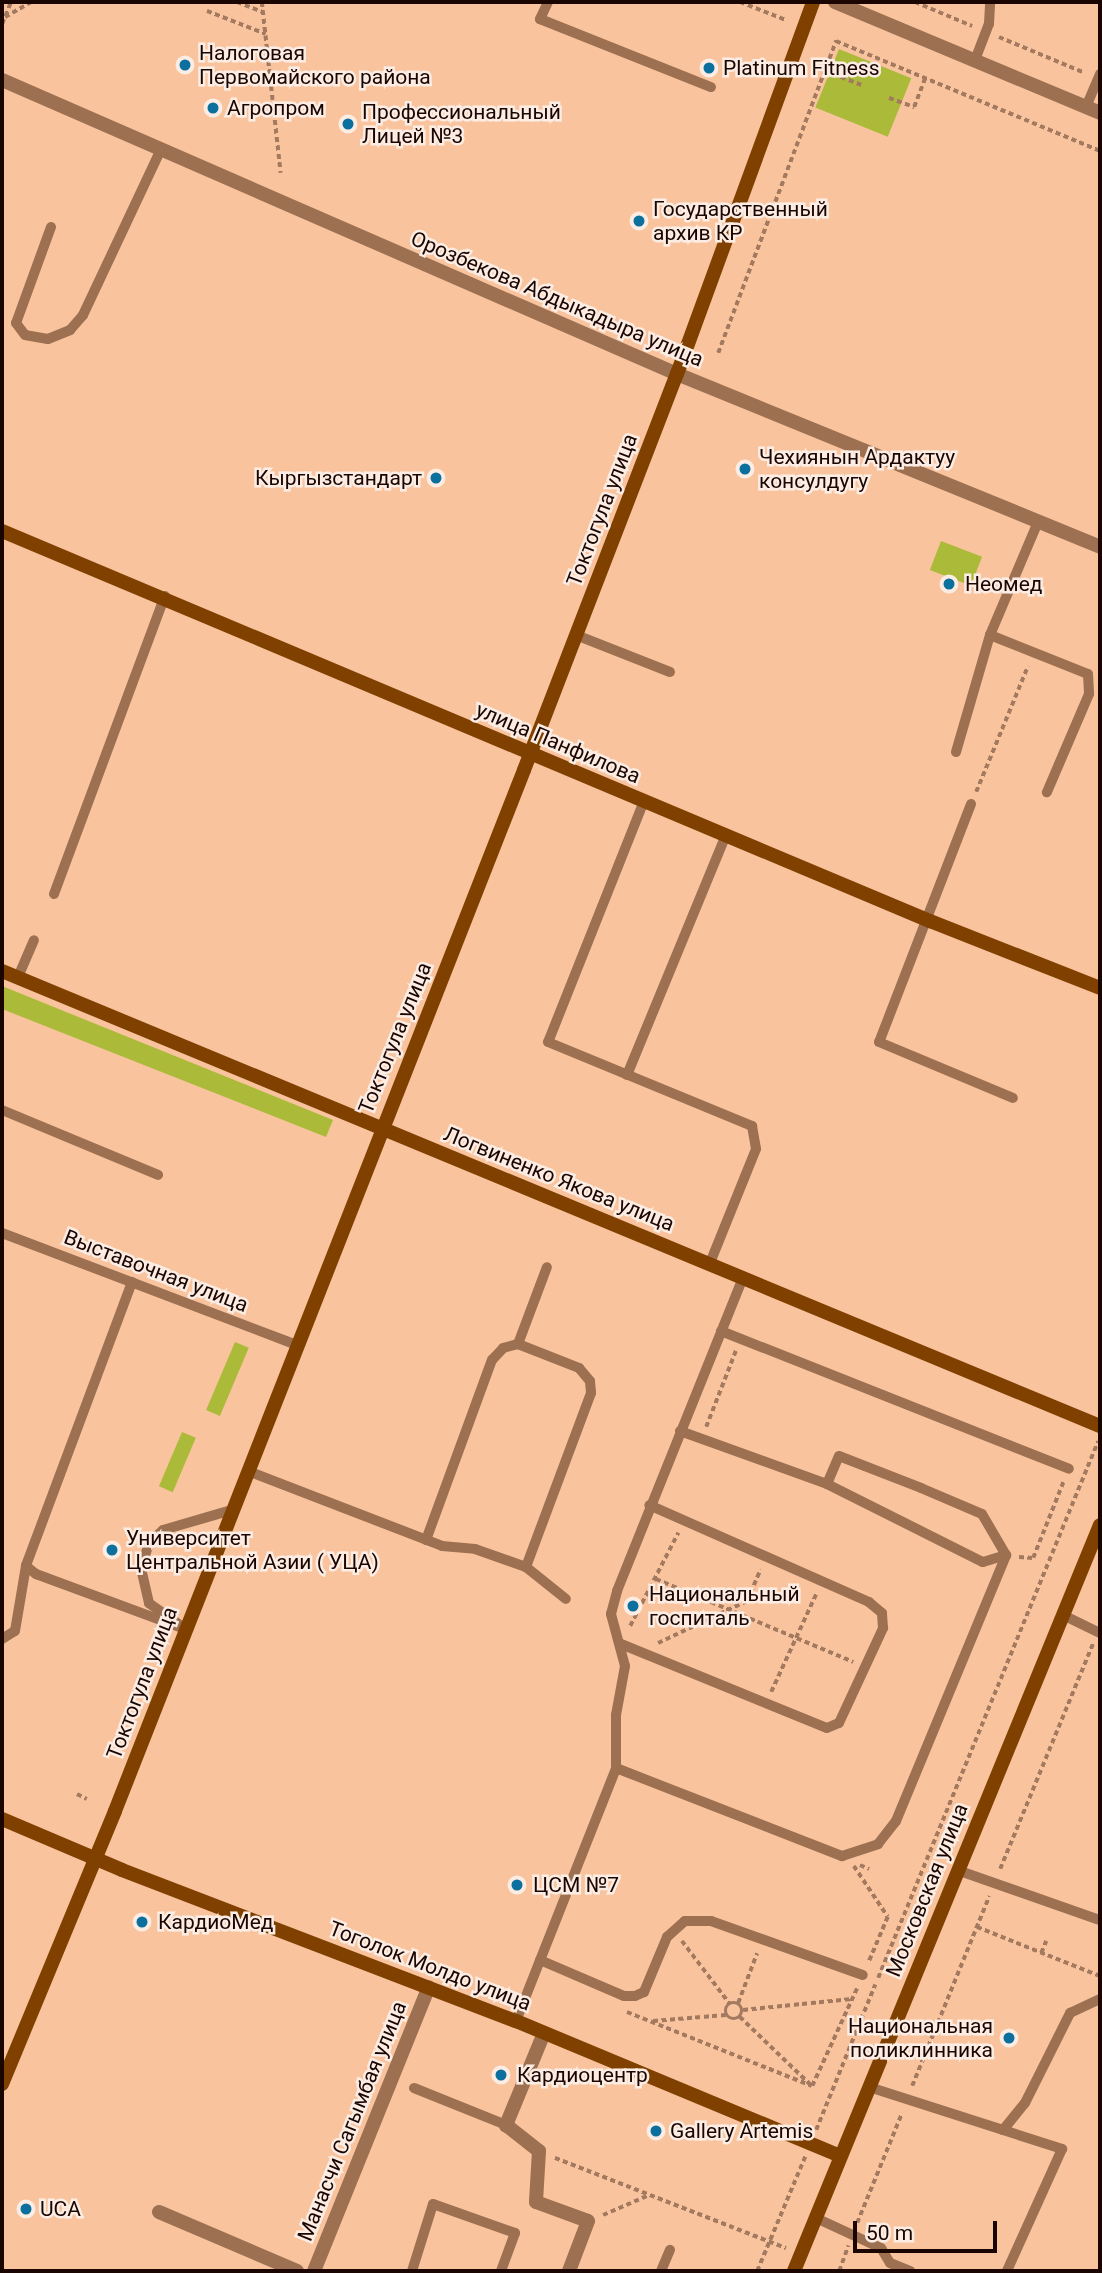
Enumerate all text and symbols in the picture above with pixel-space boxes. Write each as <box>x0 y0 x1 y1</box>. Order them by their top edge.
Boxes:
place label: Налоговая Первомайского района <box>199 40 431 90</box>
place label: Platinum Fitness <box>723 55 880 81</box>
marker: Налоговая Первомайского района <box>177 57 193 73</box>
marker: Platinum Fitness <box>701 60 717 76</box>
place label: Агропром <box>227 95 325 121</box>
place label: Профессиональный Лицей №3 <box>362 99 561 149</box>
marker: Агропром <box>205 100 221 116</box>
marker: Профессиональный Лицей №3 <box>340 116 356 132</box>
place label: Государственный архив КР <box>653 196 828 246</box>
marker: Государственный архив КР <box>631 213 647 229</box>
street label: Орозбекова Абдыкадыра улица <box>407 226 707 372</box>
street label: Токтогула улица <box>561 430 643 590</box>
place label: Чехиянын Ардактуу консулдугу <box>759 444 955 494</box>
marker: Чехиянын Ардактуу консулдугу <box>737 461 753 477</box>
place label: Кыргызстандарт <box>255 465 422 491</box>
marker: Кыргызстандарт <box>428 470 444 486</box>
place label: Неомед <box>965 571 1042 597</box>
marker: Неомед <box>939 574 959 594</box>
street label: улица Панфилова <box>472 697 644 789</box>
street label: Токтогула улица <box>353 959 437 1117</box>
street label: Логвиненко Якова улица <box>440 1121 678 1237</box>
street label: Выставочная улица <box>60 1224 252 1318</box>
place label: Университет Центральной Азии ( УЦА) <box>126 1525 379 1575</box>
marker: Университет Центральной Азии ( УЦА) <box>104 1542 120 1558</box>
place label: Национальный госпиталь <box>649 1581 800 1631</box>
marker: Национальный госпиталь <box>623 1596 643 1616</box>
street label: Токтогула улица <box>101 1603 183 1763</box>
street label: Московская улица <box>881 1800 973 1980</box>
place label: ЦСМ №7 <box>533 1872 619 1898</box>
marker: ЦСМ №7 <box>507 1875 527 1895</box>
place label: КардиоМед <box>158 1909 273 1935</box>
marker: КардиоМед <box>132 1912 152 1932</box>
street label: Тоголок Молдо улица <box>325 1916 535 2016</box>
street label: Манасчи Сагымбая улица <box>292 1997 412 2245</box>
place label: Национальная поликлинника <box>848 2013 993 2063</box>
marker: Национальная поликлинника <box>999 2028 1019 2048</box>
place label: Кардиоцентр <box>517 2062 648 2088</box>
marker: Кардиоцентр <box>491 2065 511 2085</box>
place label: Gallery Artemis <box>670 2118 813 2144</box>
marker: Gallery Artemis <box>648 2123 664 2139</box>
place label: UCA <box>40 2196 81 2222</box>
marker: UCA <box>18 2201 34 2217</box>
scale bar <box>857 2206 1000 2250</box>
text: 50 m <box>866 2221 913 2245</box>

